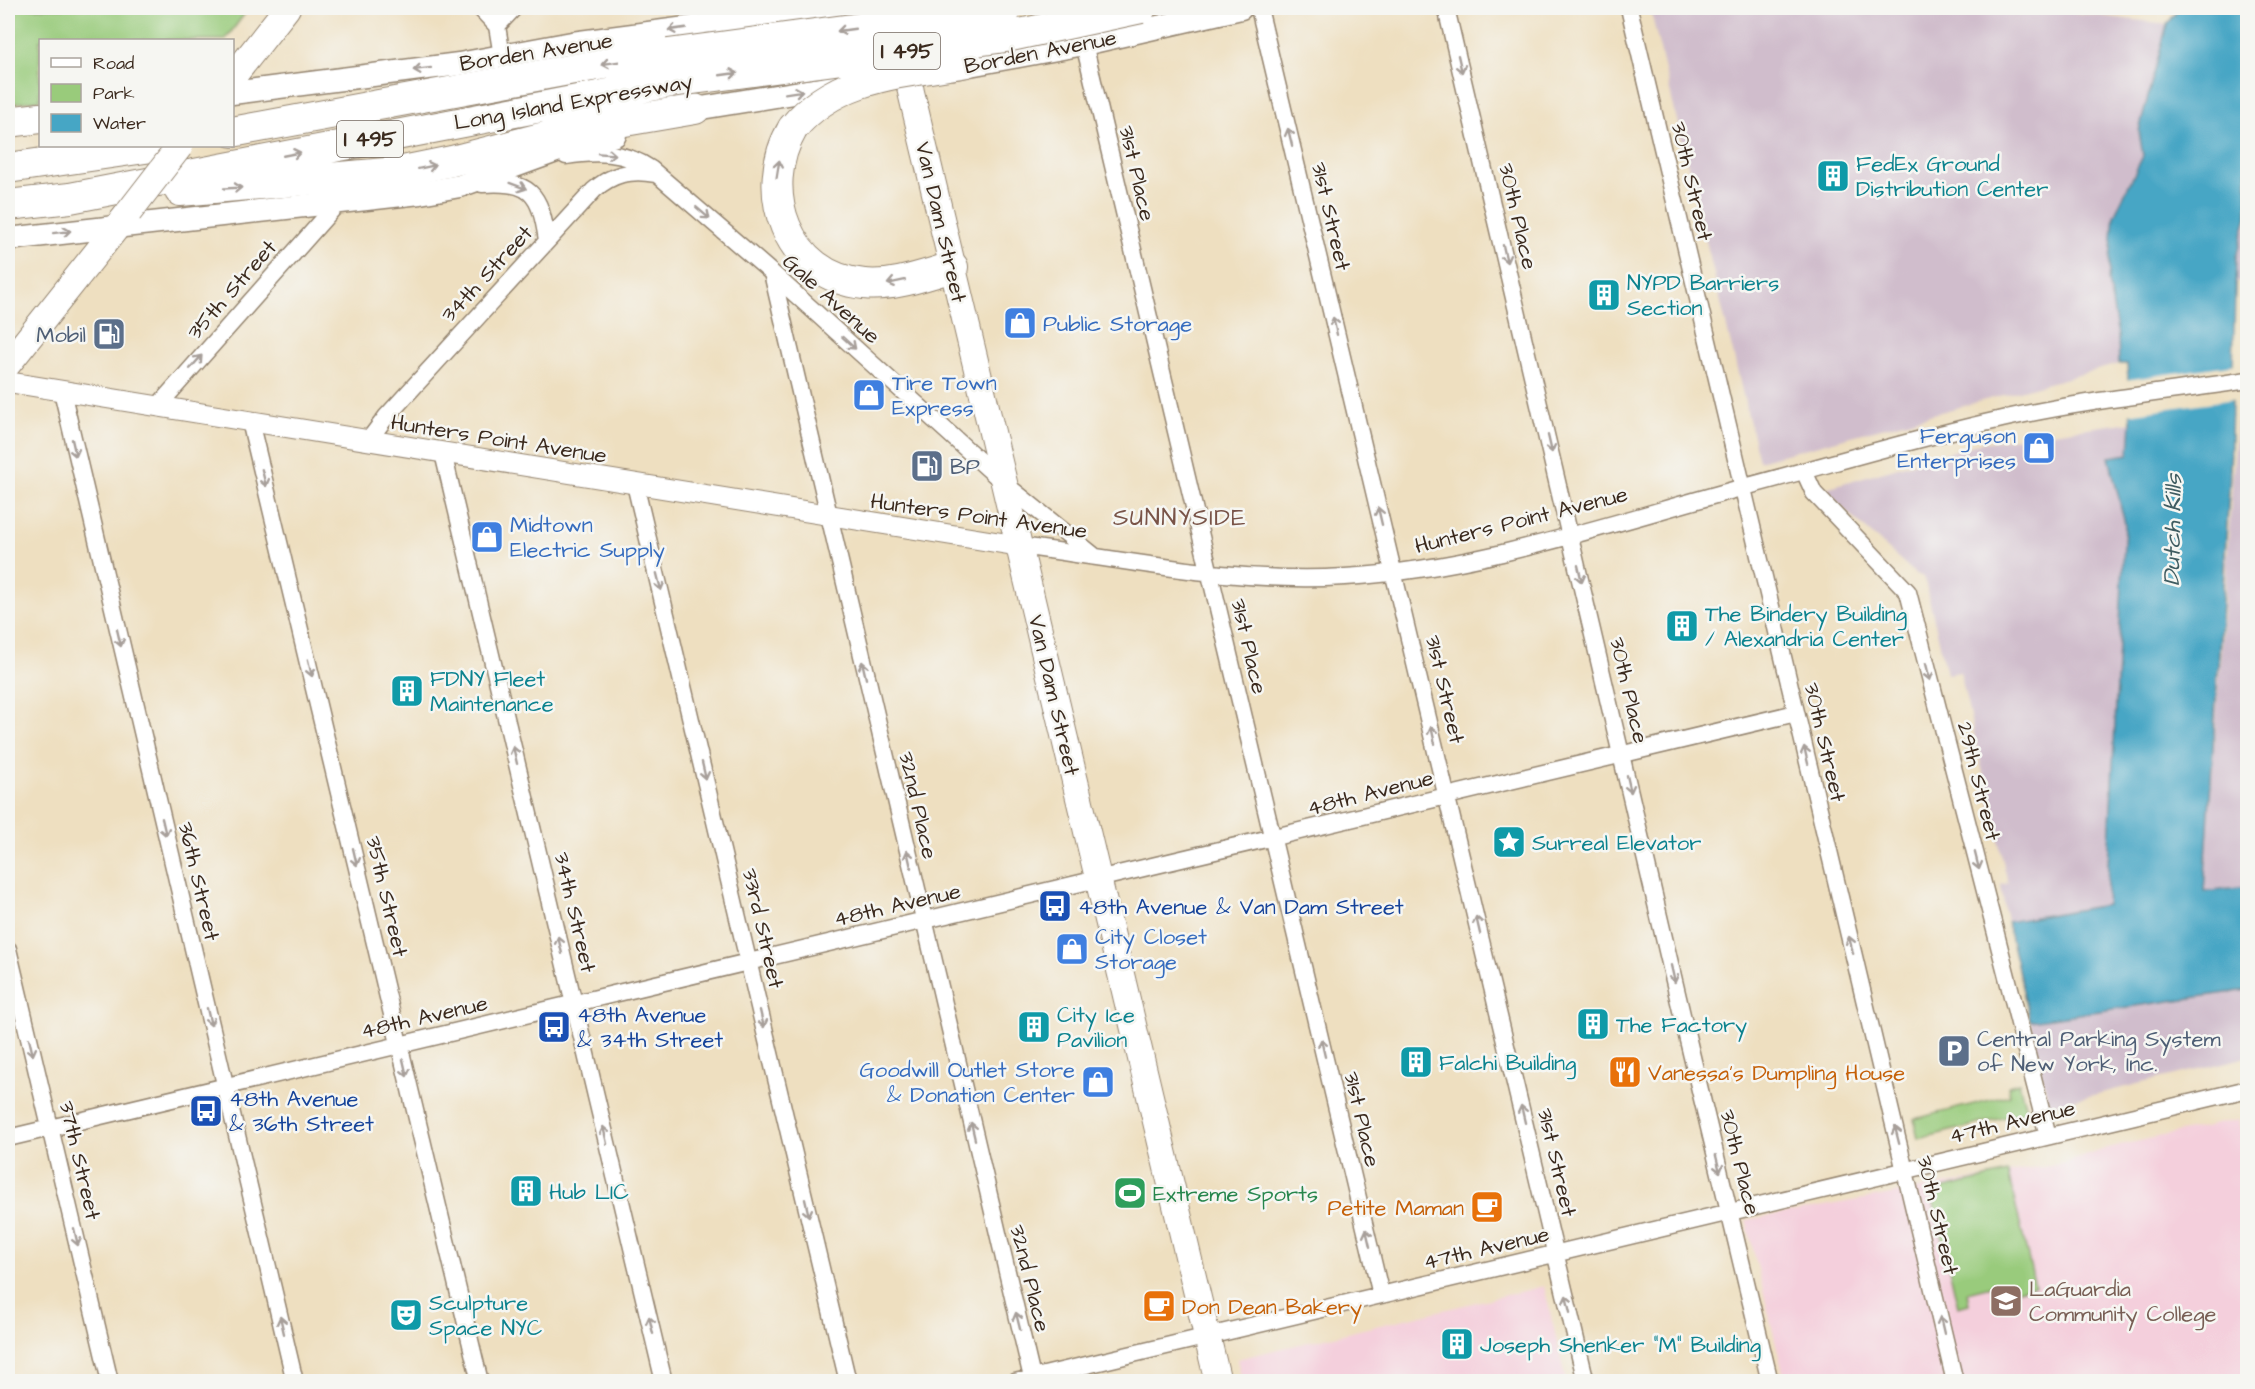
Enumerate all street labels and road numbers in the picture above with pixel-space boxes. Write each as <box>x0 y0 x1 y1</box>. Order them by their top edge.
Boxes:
street label: Borden Avenue <box>961 22 1119 82</box>
street label: Borden Avenue <box>457 25 615 80</box>
road number: I 495 <box>874 33 940 69</box>
street label: Long Island Expressway <box>452 66 695 140</box>
street label: 30th Street <box>1663 119 1720 244</box>
road number: I 495 <box>337 121 403 157</box>
street label: 31st Place <box>1110 122 1163 224</box>
street label: Van Dam Street <box>907 139 974 306</box>
street label: 31st Street <box>1303 159 1358 274</box>
street label: 30th Place <box>1490 160 1545 273</box>
street label: 34th Street <box>434 219 540 329</box>
street label: 35th Street <box>180 233 284 347</box>
street label: Gale Avenue <box>775 247 887 352</box>
street label: Hunters Point Avenue <box>389 407 609 472</box>
street label: Hunters Point Avenue <box>1412 479 1631 562</box>
street label: Hunters Point Avenue <box>869 486 1089 547</box>
street label: 31st Place <box>1222 595 1275 697</box>
street label: Van Dam Street <box>1020 612 1087 779</box>
street label: 31st Street <box>1417 632 1472 747</box>
street label: 30th Place <box>1601 634 1656 747</box>
street label: 30th Street <box>1796 680 1853 805</box>
street label: 29th Street <box>1949 719 2008 844</box>
street label: 32nd Place <box>890 749 945 862</box>
street label: 48th Avenue <box>1304 763 1437 824</box>
street label: 36th Street <box>170 819 227 944</box>
street label: 35th Street <box>358 833 416 960</box>
street label: 34th Street <box>546 849 603 976</box>
street label: 33rd Street <box>734 865 791 992</box>
street label: 48th Avenue <box>831 876 964 935</box>
street label: 48th Avenue <box>358 988 491 1047</box>
street label: 31st Place <box>1335 1068 1388 1170</box>
street label: 47th Avenue <box>1946 1093 2079 1152</box>
street label: 37th Street <box>51 1098 108 1223</box>
street label: 31st Street <box>1529 1105 1584 1220</box>
street label: 30th Place <box>1711 1106 1768 1219</box>
street label: 30th Street <box>1909 1153 1966 1278</box>
street label: 47th Avenue <box>1420 1219 1553 1278</box>
street label: 32nd Place <box>1001 1222 1058 1335</box>

